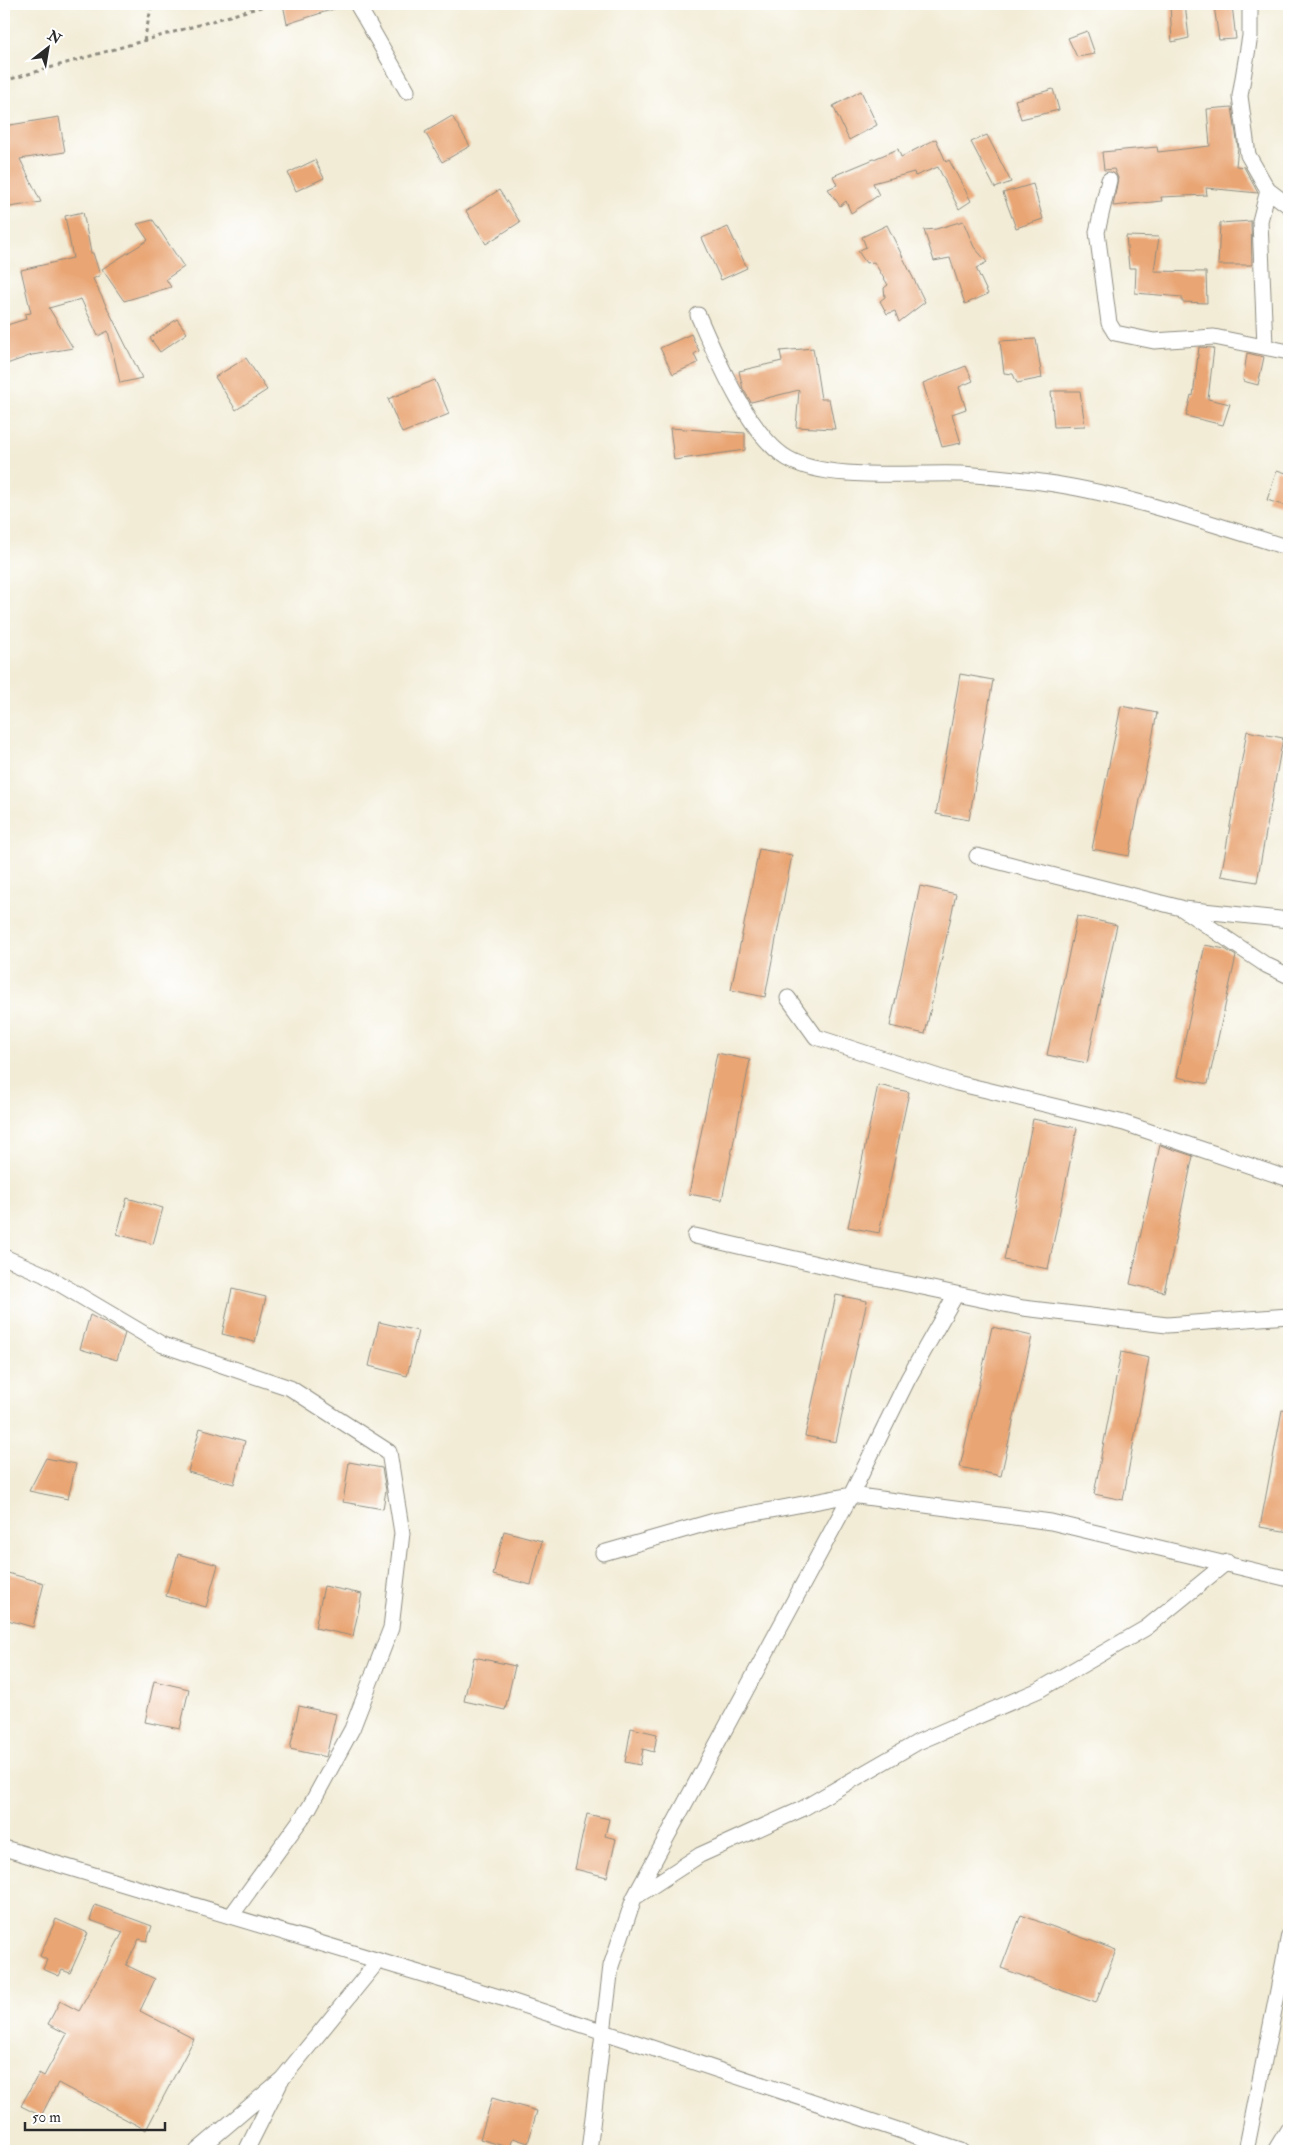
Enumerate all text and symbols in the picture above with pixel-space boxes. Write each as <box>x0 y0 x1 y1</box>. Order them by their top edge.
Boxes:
north arrow <box>22 22 72 72</box>
text: N <box>44 26 65 48</box>
scale bar <box>25 2100 165 2132</box>
text: 50 m <box>32 2108 61 2127</box>

